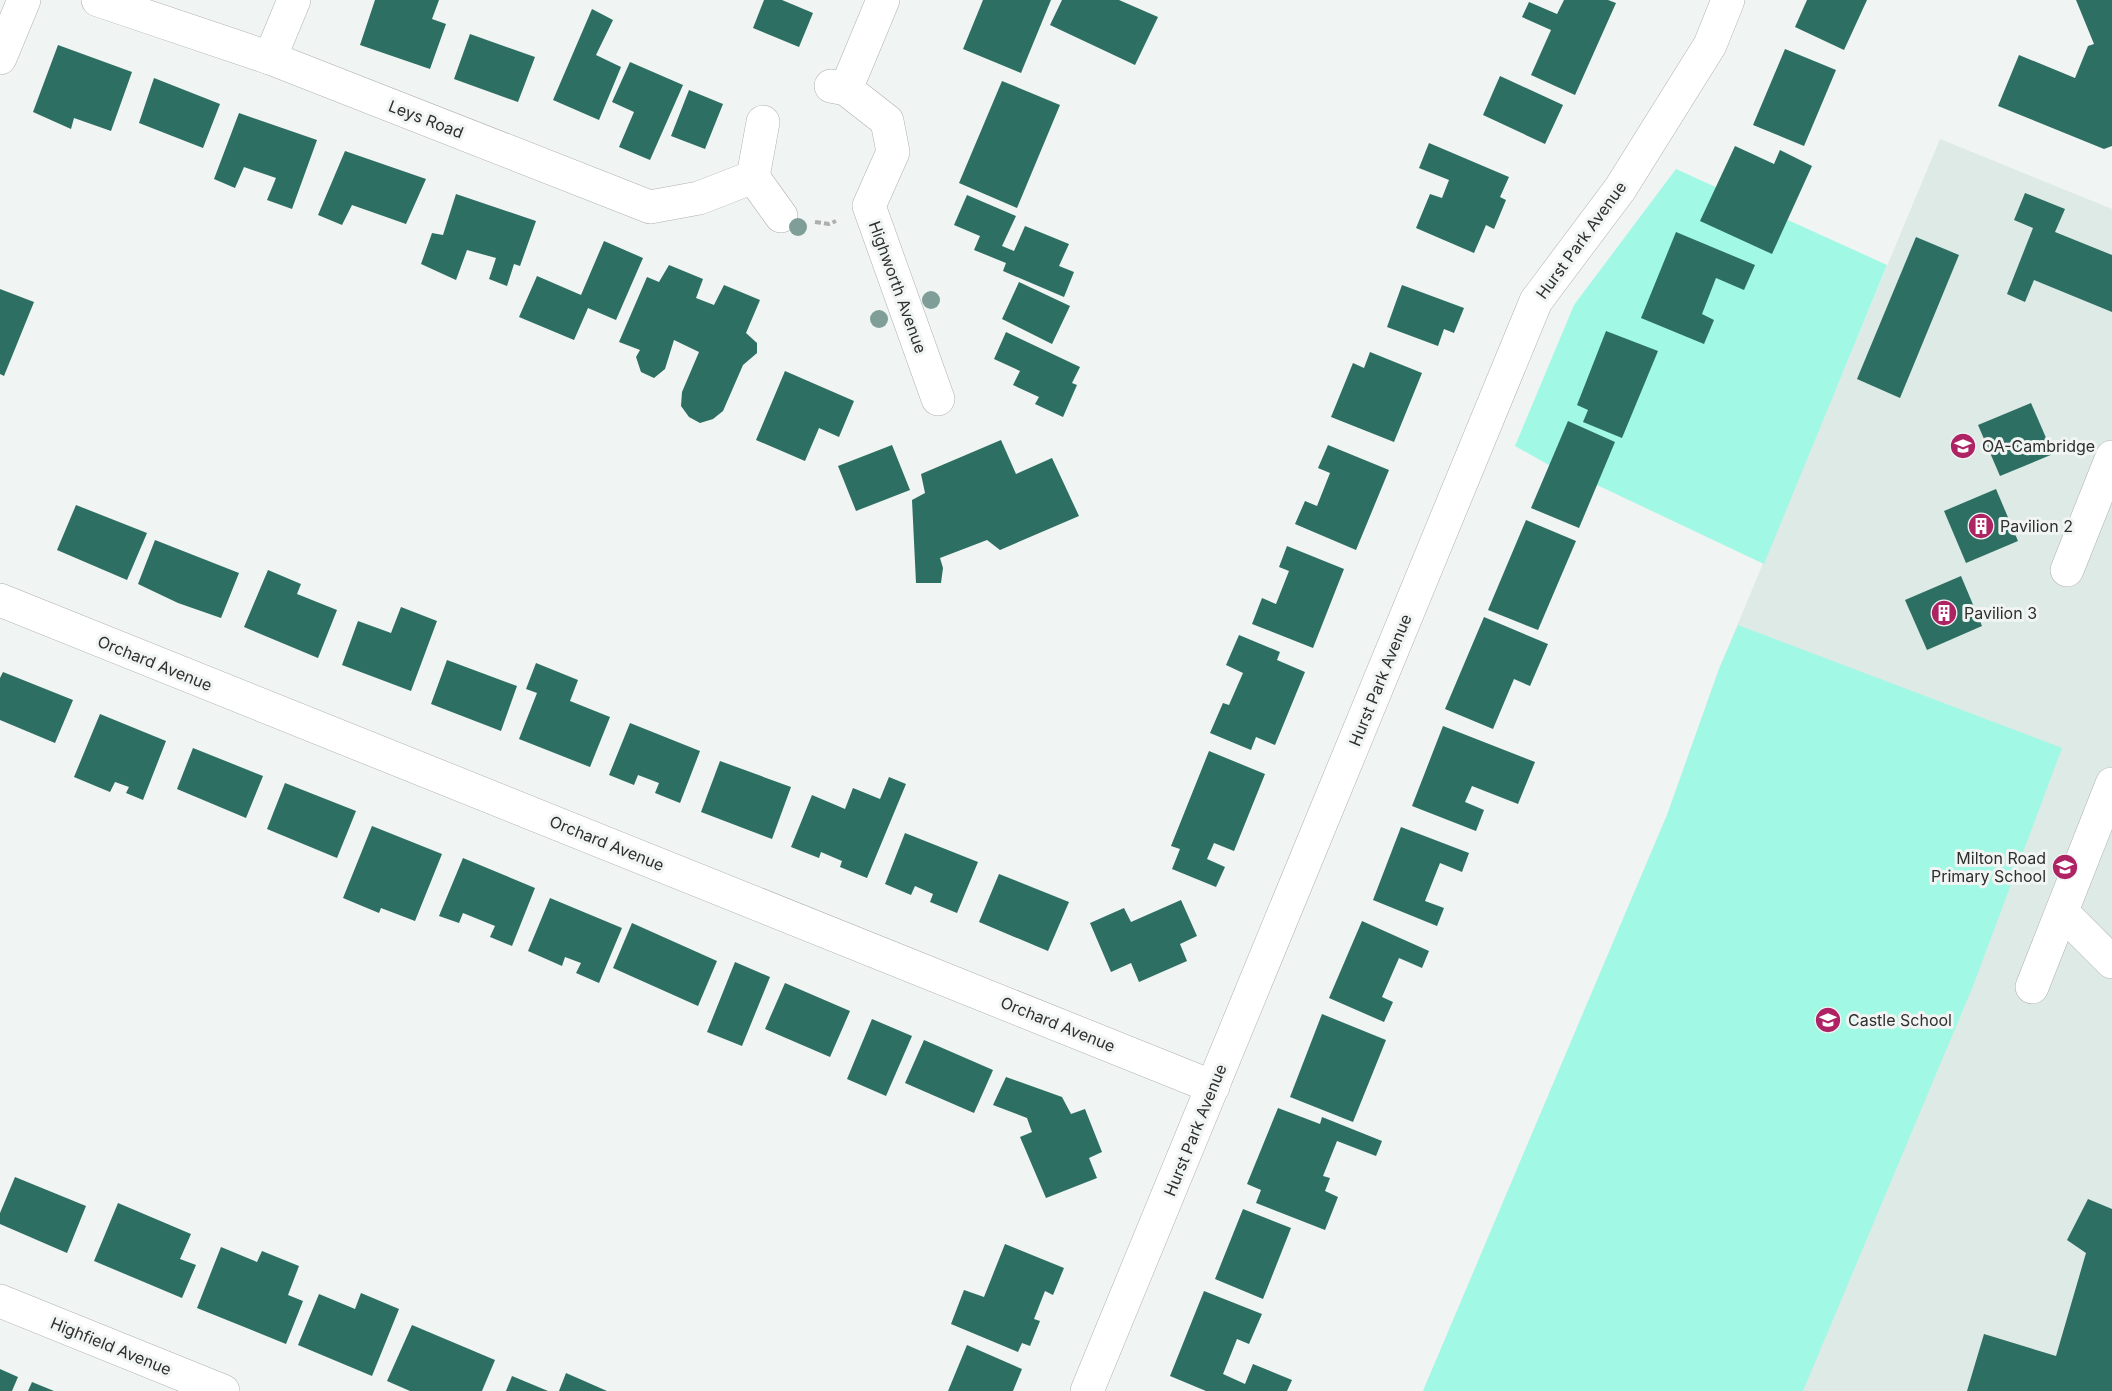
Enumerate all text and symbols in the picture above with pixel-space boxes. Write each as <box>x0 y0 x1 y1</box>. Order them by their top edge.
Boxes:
street label: Leys Road <box>386 96 466 142</box>
street label: Hurst Park Avenue <box>1532 177 1630 303</box>
street label: Highworth Avenue <box>865 218 931 356</box>
school or university icon: OA-Cambridge <box>1948 431 1978 461</box>
place label: OA-Cambridge <box>1982 436 2095 456</box>
building icon: Pavilion 2 <box>1966 511 1996 541</box>
place label: Pavilion 2 <box>2000 516 2073 536</box>
building icon: Pavilion 3 <box>1929 598 1959 628</box>
place label: Pavilion 3 <box>1964 603 2037 623</box>
street label: Hurst Park Avenue <box>1344 611 1416 749</box>
street label: Orchard Avenue <box>95 631 215 695</box>
street label: Orchard Avenue <box>547 811 667 875</box>
place label: Milton Road Primary School <box>1931 848 2046 886</box>
school or university icon: Milton Road Primary School <box>2050 852 2080 882</box>
street label: Orchard Avenue <box>998 992 1118 1056</box>
school or university icon: Castle School <box>1813 1005 1843 1035</box>
place label: Castle School <box>1848 1010 1952 1030</box>
street label: Hurst Park Avenue <box>1159 1061 1231 1199</box>
street label: Highfield Avenue <box>48 1313 174 1379</box>

